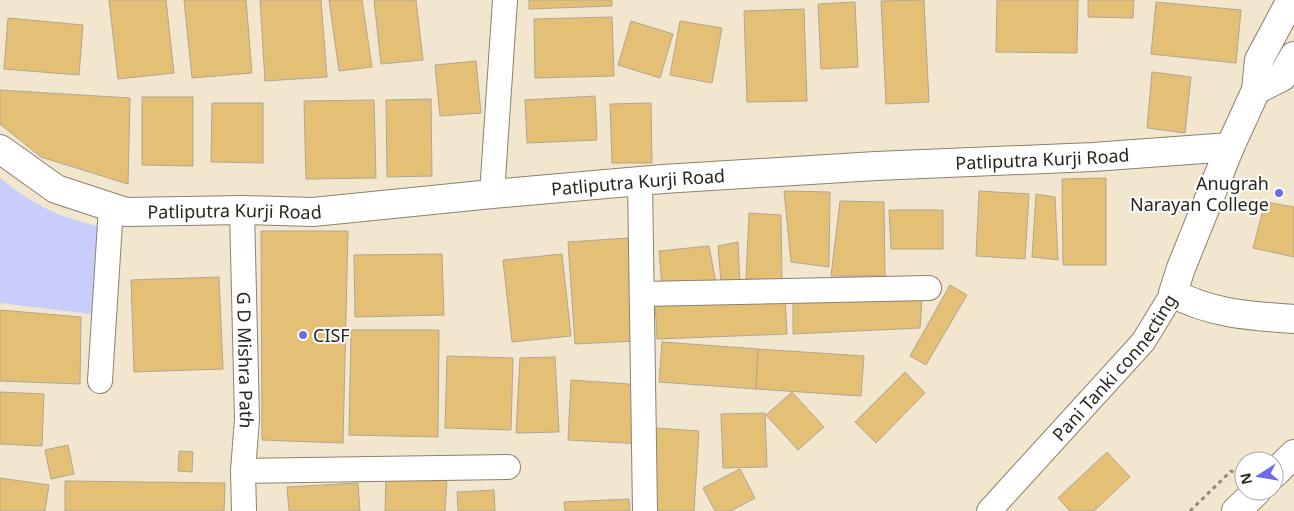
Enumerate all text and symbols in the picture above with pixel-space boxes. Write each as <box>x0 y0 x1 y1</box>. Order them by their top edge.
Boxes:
street label: Patliputra Kurji Road <box>955 142 1130 175</box>
street label: Patliputra Kurji Road <box>550 163 726 201</box>
place label: Anugrah Narayan College <box>1130 171 1269 216</box>
marker: Anugrah Narayan College <box>1273 187 1285 199</box>
street label: Patliputra Kurji Road <box>147 198 323 224</box>
street label: Pani Tanki connecting <box>1047 289 1182 446</box>
street label: G D Mishra Path <box>232 291 259 429</box>
place label: CISF <box>313 323 350 347</box>
marker: CISF <box>297 329 309 341</box>
north arrow <box>1234 451 1284 501</box>
text: N <box>1235 471 1256 486</box>

